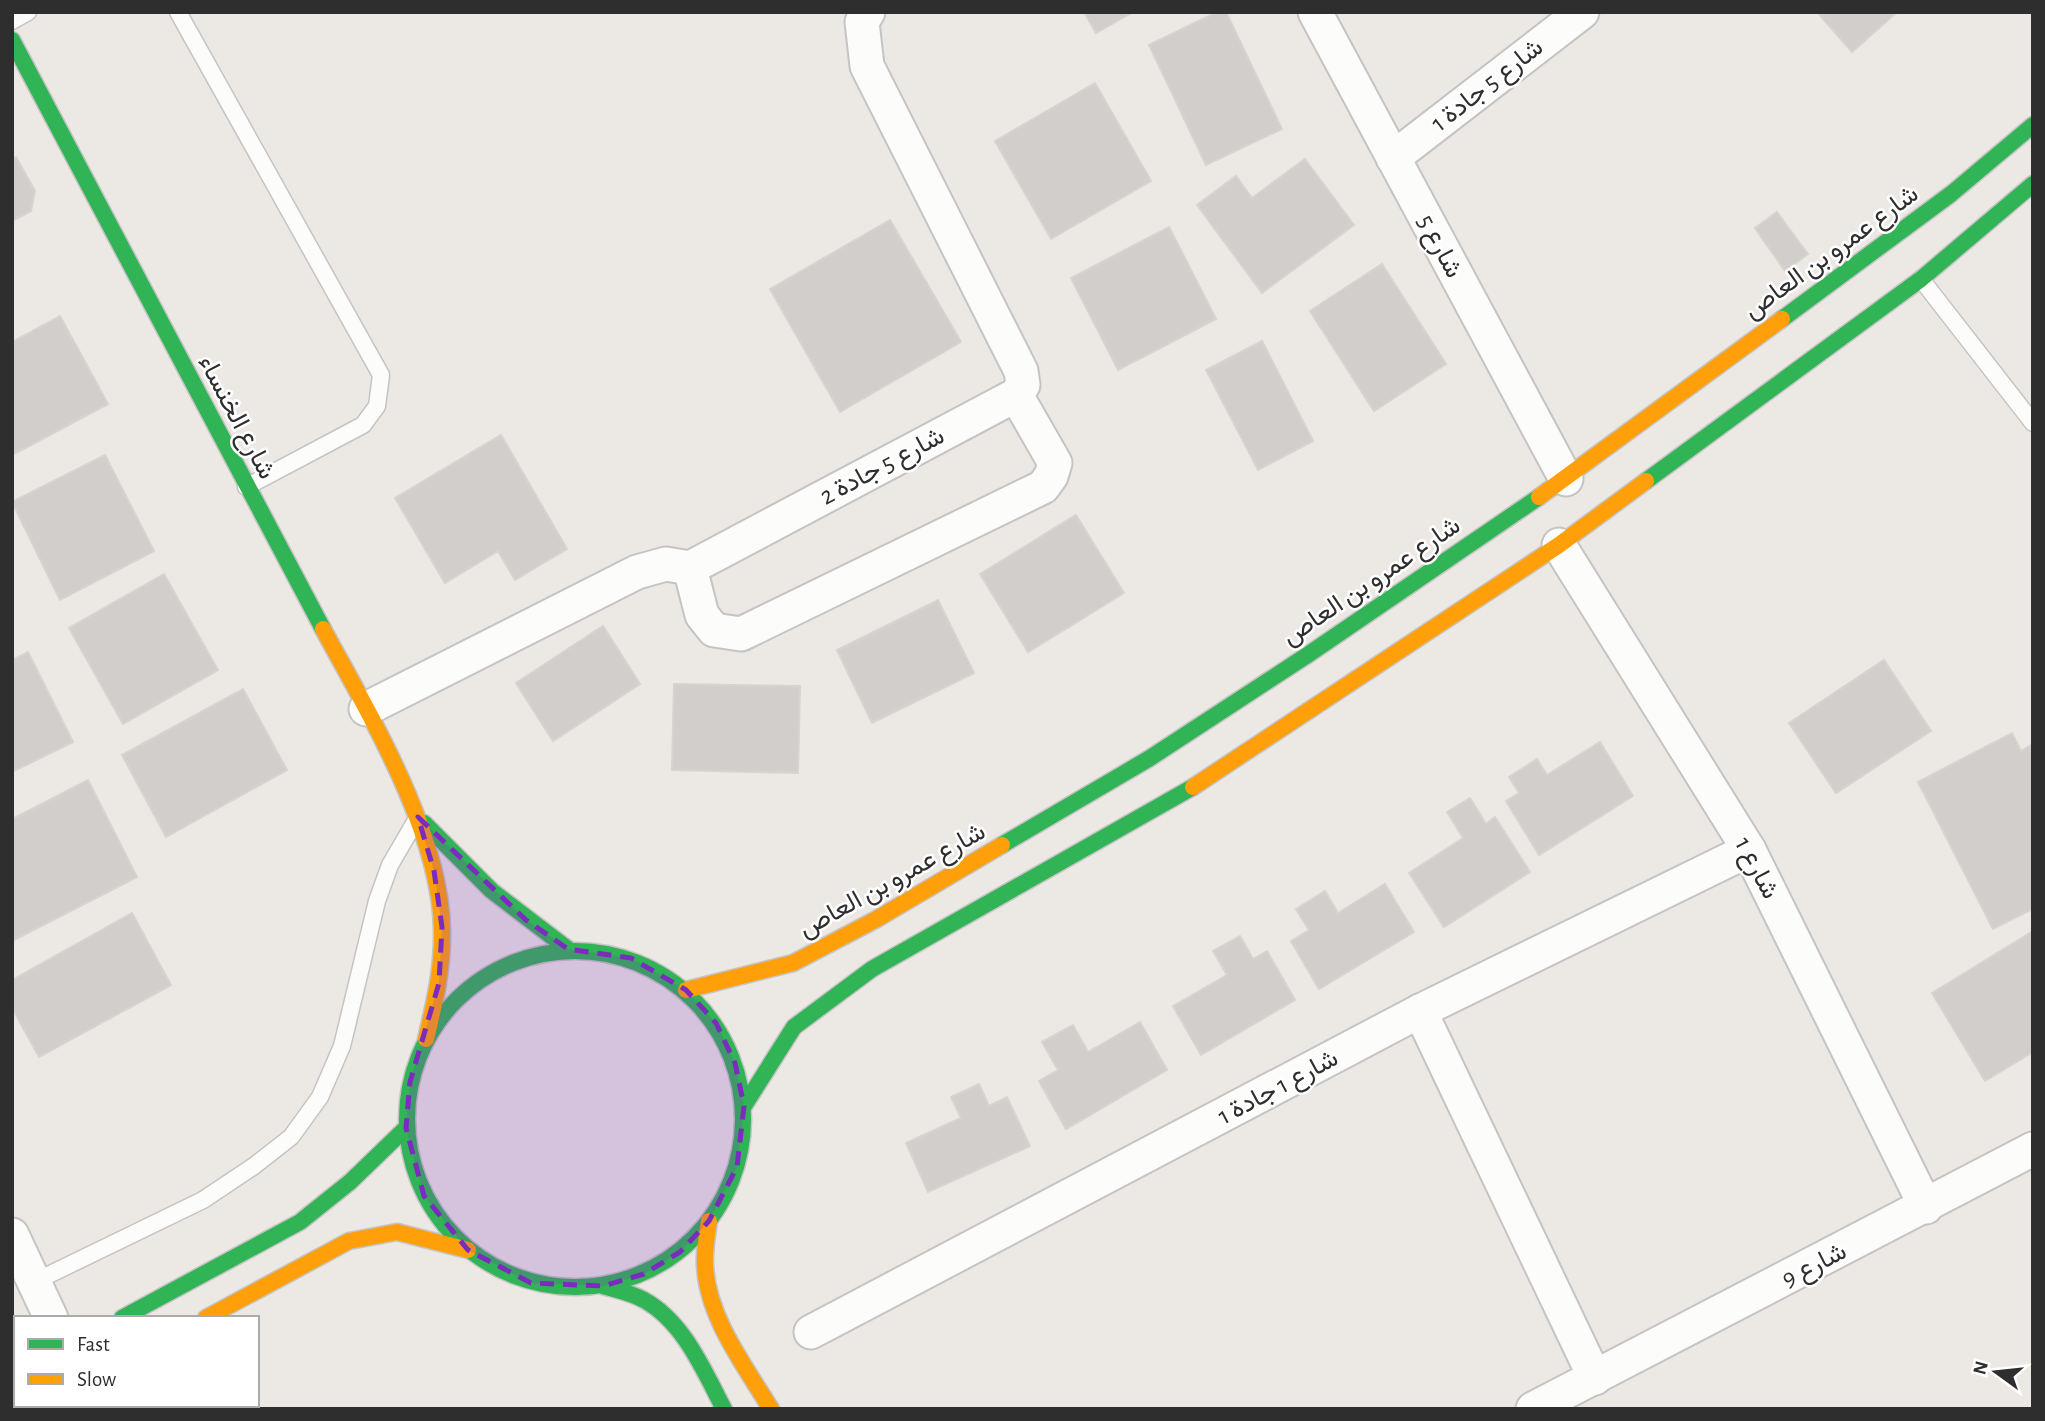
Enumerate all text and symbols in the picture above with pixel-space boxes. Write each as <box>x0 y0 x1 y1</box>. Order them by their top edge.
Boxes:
street label: شارع 5 جادة 1 <box>1426 34 1550 140</box>
street label: شارع عمرو بن العاص <box>1739 180 1925 327</box>
street label: شارع 5 <box>1409 210 1467 284</box>
street label: شارع الخنساء <box>190 351 280 485</box>
street label: شارع 5 جادة 2 <box>816 422 950 513</box>
street label: شارع عمرو بن العاص <box>1277 512 1467 654</box>
street label: شارع عمرو بن العاص <box>794 818 992 946</box>
street label: شارع 1 <box>1727 833 1784 905</box>
street label: شارع 1 جادة 1 <box>1214 1045 1344 1133</box>
street label: شارع 9 <box>1777 1238 1852 1296</box>
legend <box>14 1316 259 1407</box>
text: Fast <box>77 1334 110 1355</box>
north arrow <box>1961 1337 2031 1407</box>
text: N <box>1970 1359 1992 1377</box>
text: Slow <box>77 1369 116 1390</box>

